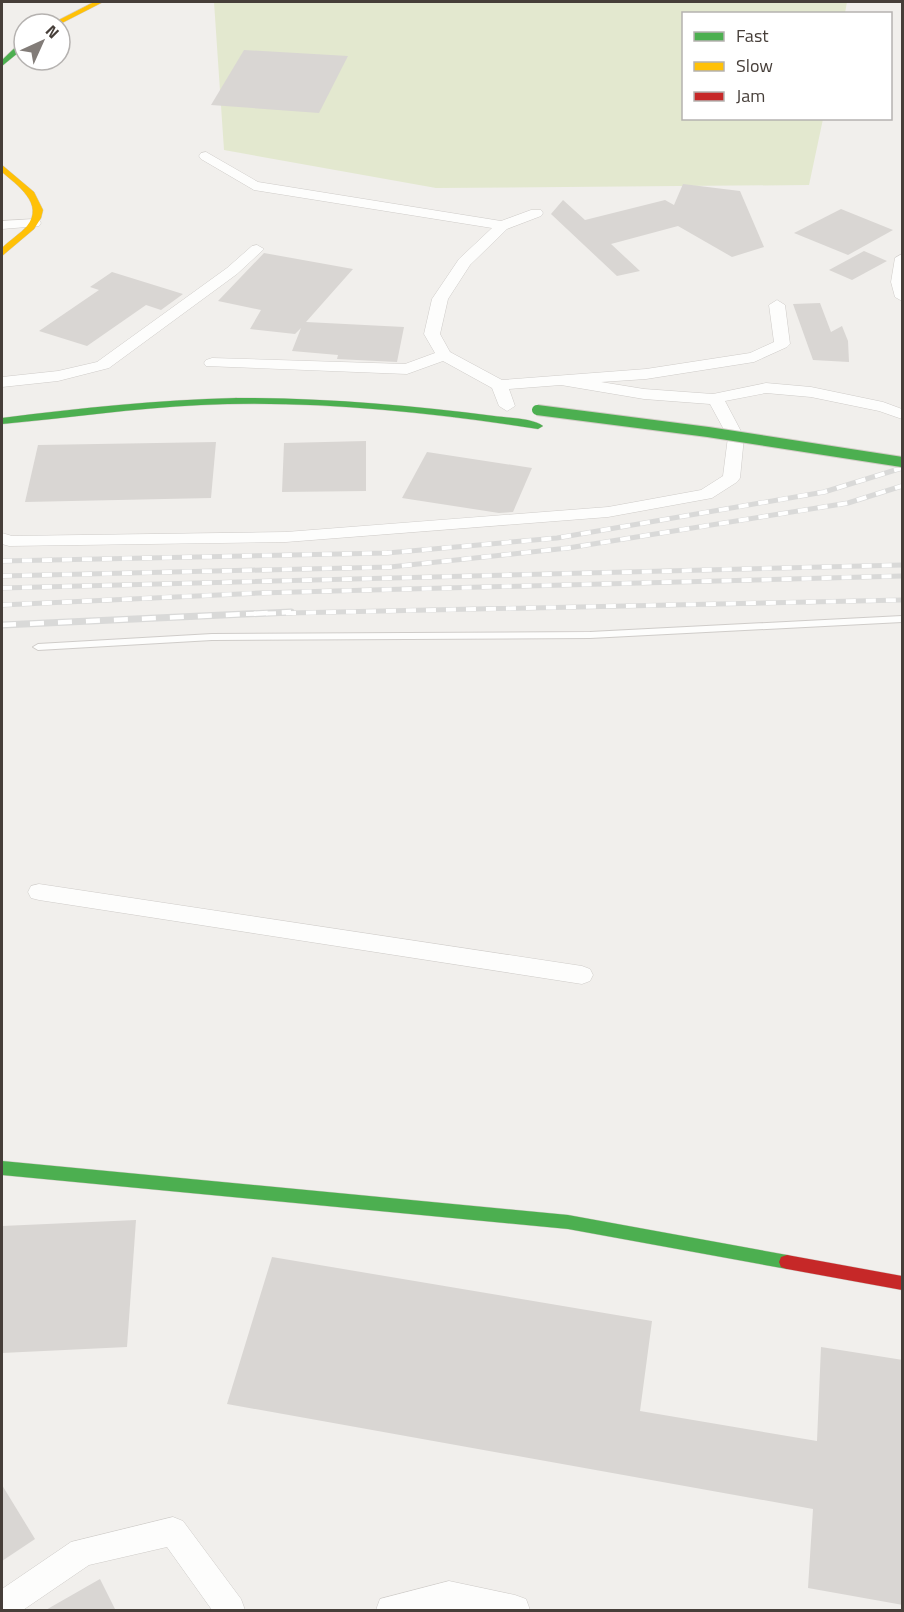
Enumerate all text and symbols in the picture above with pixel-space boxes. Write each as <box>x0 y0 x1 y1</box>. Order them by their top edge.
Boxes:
north arrow <box>12 12 72 72</box>
legend <box>682 12 892 120</box>
text: N <box>40 19 65 44</box>
text: Fast <box>736 22 769 49</box>
text: Slow <box>736 52 773 79</box>
text: Jam <box>736 82 765 109</box>

